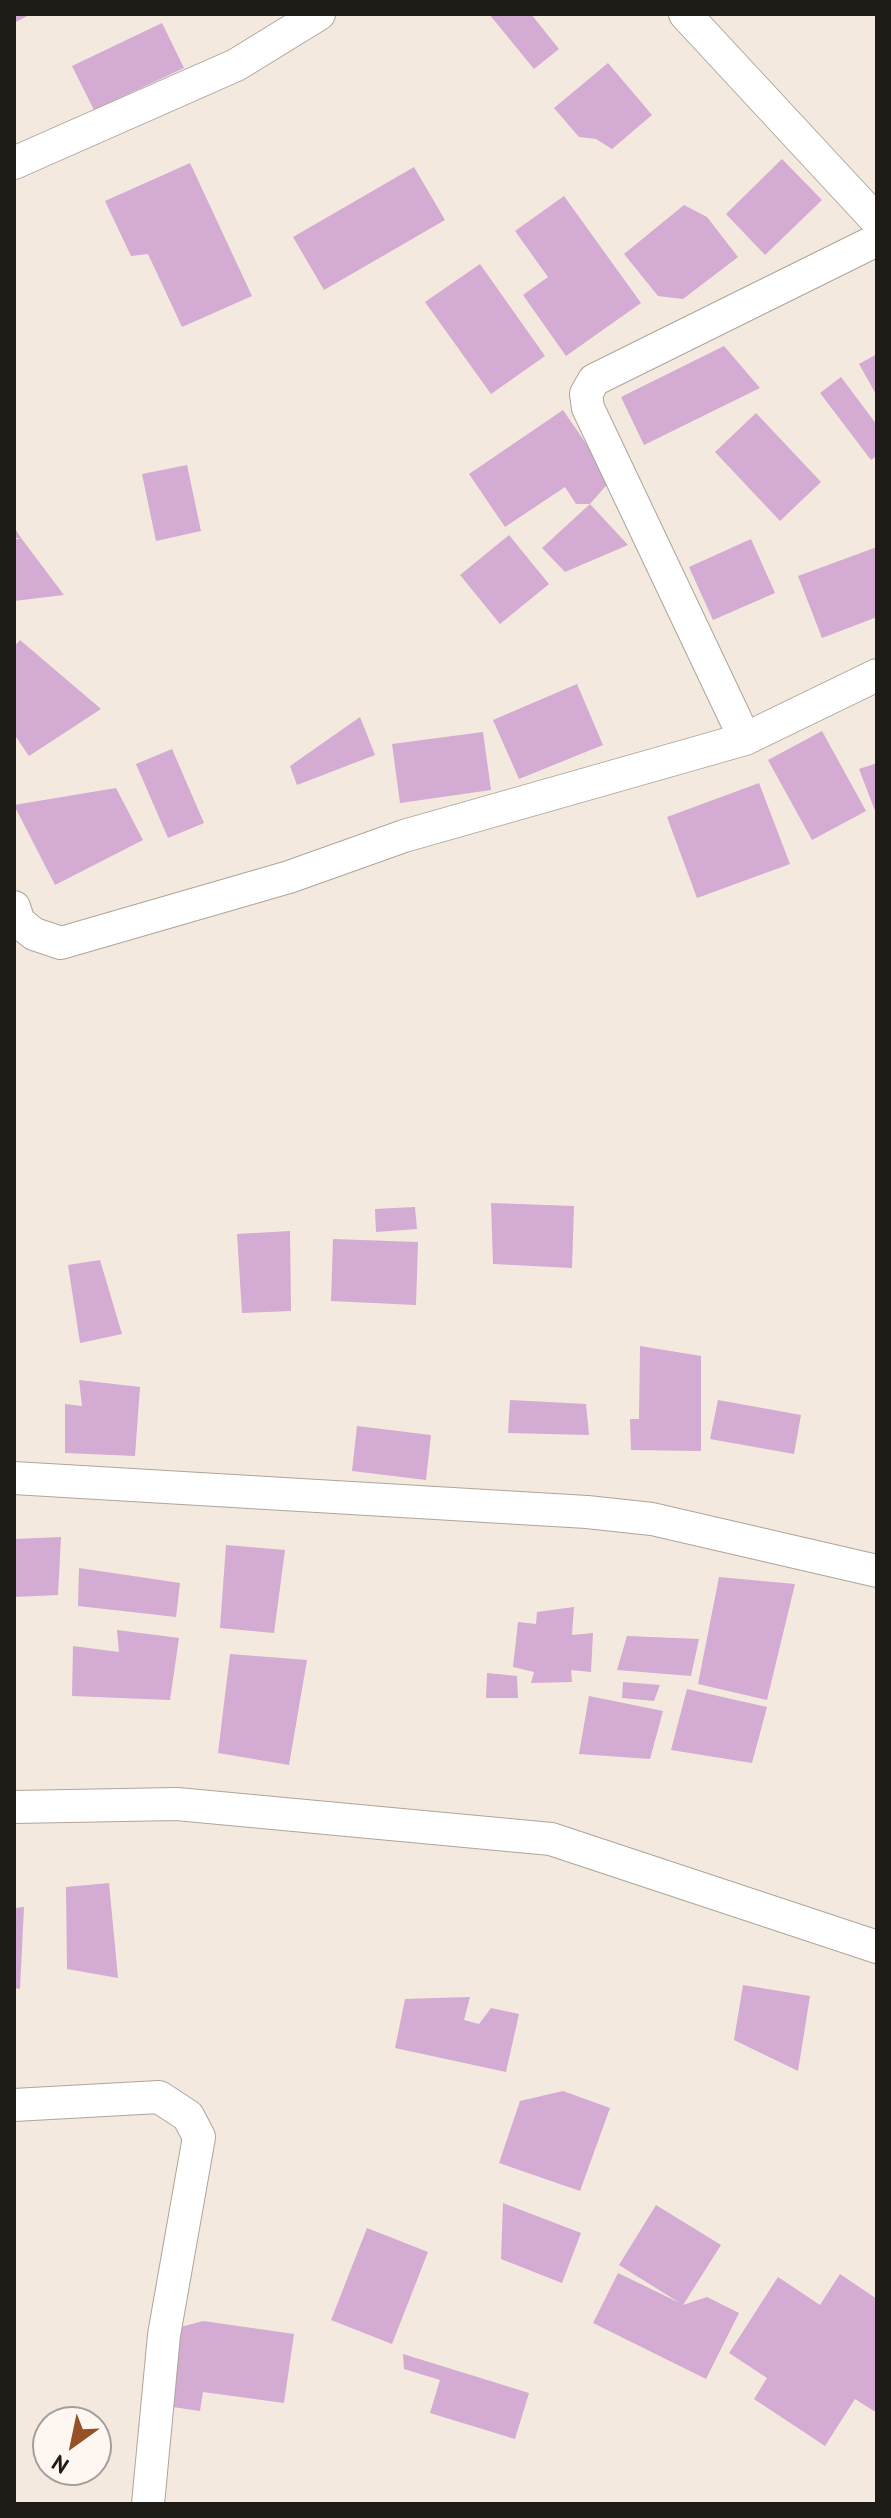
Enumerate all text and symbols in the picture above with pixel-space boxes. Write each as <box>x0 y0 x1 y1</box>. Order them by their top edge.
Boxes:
north arrow <box>32 2406 112 2486</box>
text: N <box>46 2449 74 2480</box>

